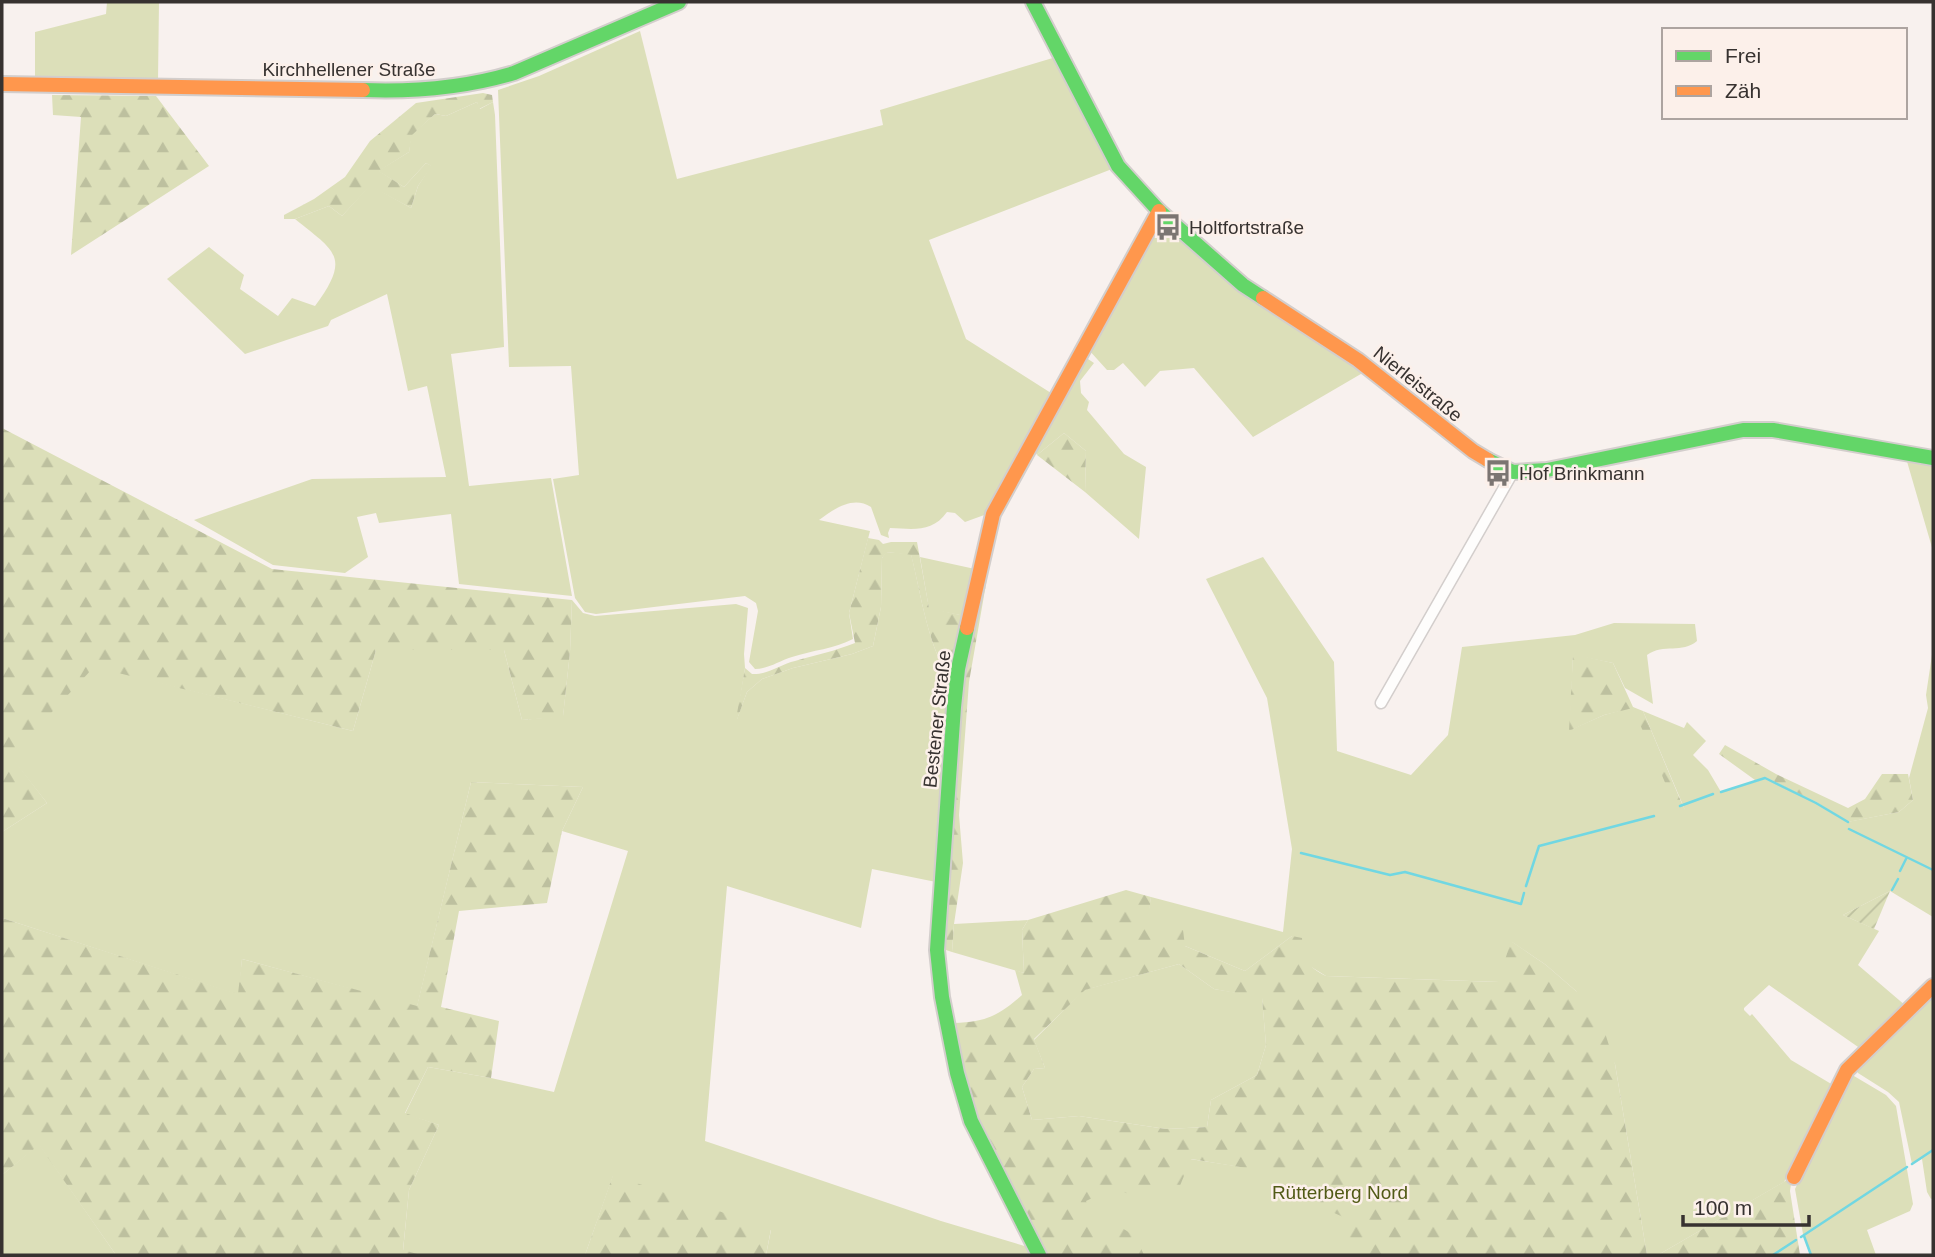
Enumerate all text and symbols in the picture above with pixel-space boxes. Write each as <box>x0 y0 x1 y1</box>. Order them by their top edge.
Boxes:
legend <box>1662 28 1907 119</box>
text: Frei <box>1725 44 1761 67</box>
street label: Kirchhellener Straße <box>262 59 436 80</box>
text: Zäh <box>1725 79 1761 102</box>
bus stop icon: Holtfortstraße <box>1153 212 1183 242</box>
place label: Holtfortstraße <box>1189 217 1304 238</box>
street label: Nierleistraße <box>1370 342 1466 426</box>
bus stop icon: Hof Brinkmann <box>1483 458 1513 488</box>
place label: Hof Brinkmann <box>1519 463 1645 484</box>
street label: Bestener Straße <box>919 649 955 789</box>
park label: Rütterberg Nord <box>1272 1182 1408 1203</box>
scale bar <box>1683 1184 1809 1228</box>
text: 100 m <box>1694 1196 1752 1219</box>

